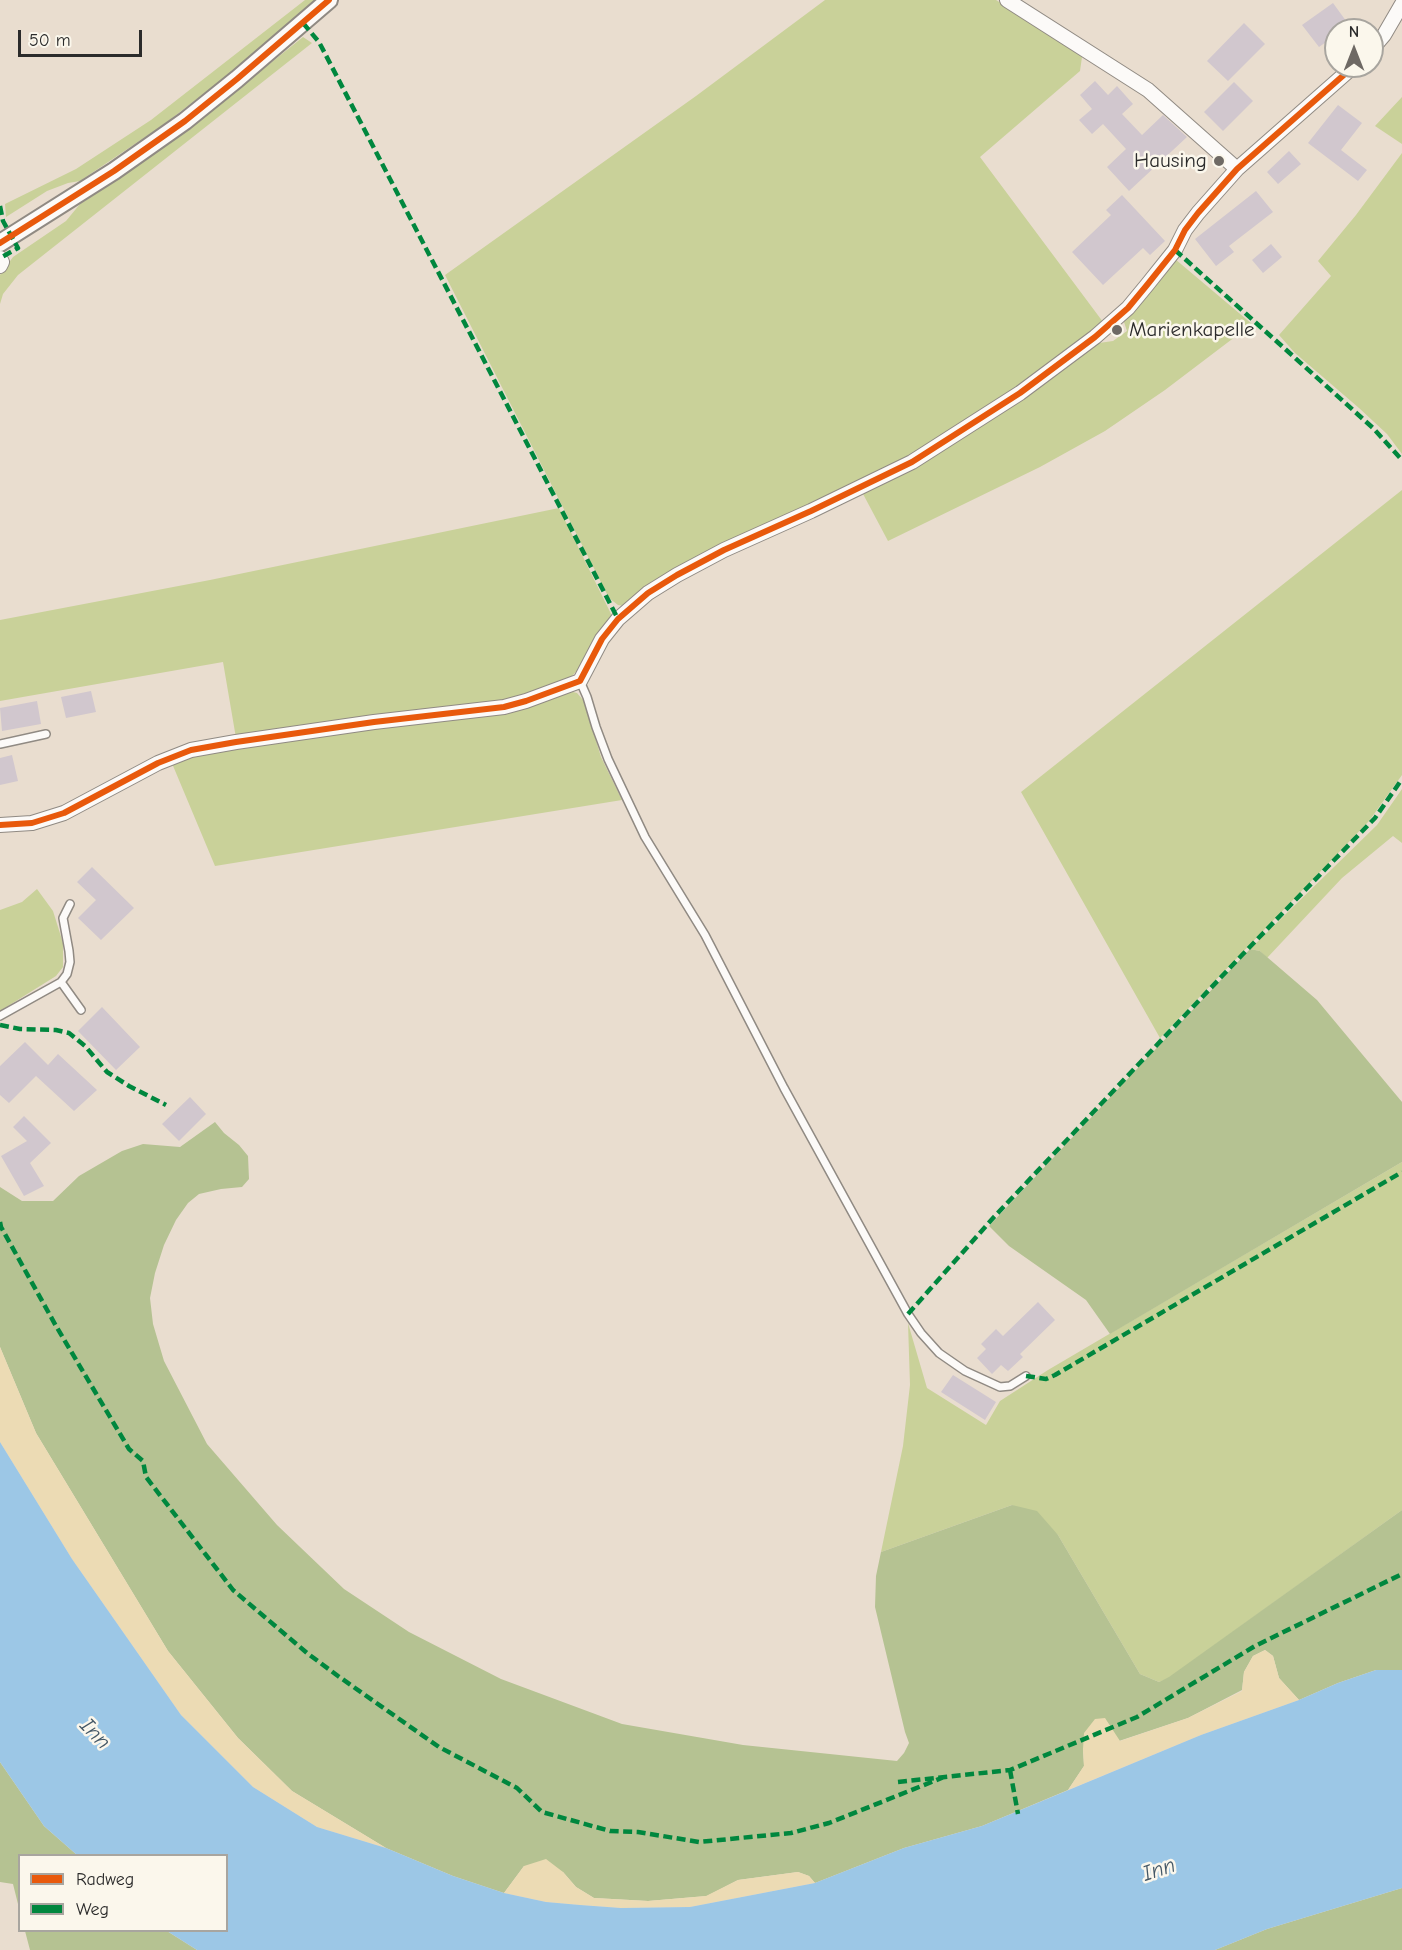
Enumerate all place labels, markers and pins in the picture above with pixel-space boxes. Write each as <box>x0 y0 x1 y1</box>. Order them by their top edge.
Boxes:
place label: Hausing <box>1134 148 1207 174</box>
marker: Hausing <box>1212 154 1226 168</box>
place label: Marienkapelle <box>1129 317 1255 343</box>
marker: Marienkapelle <box>1110 323 1124 337</box>

